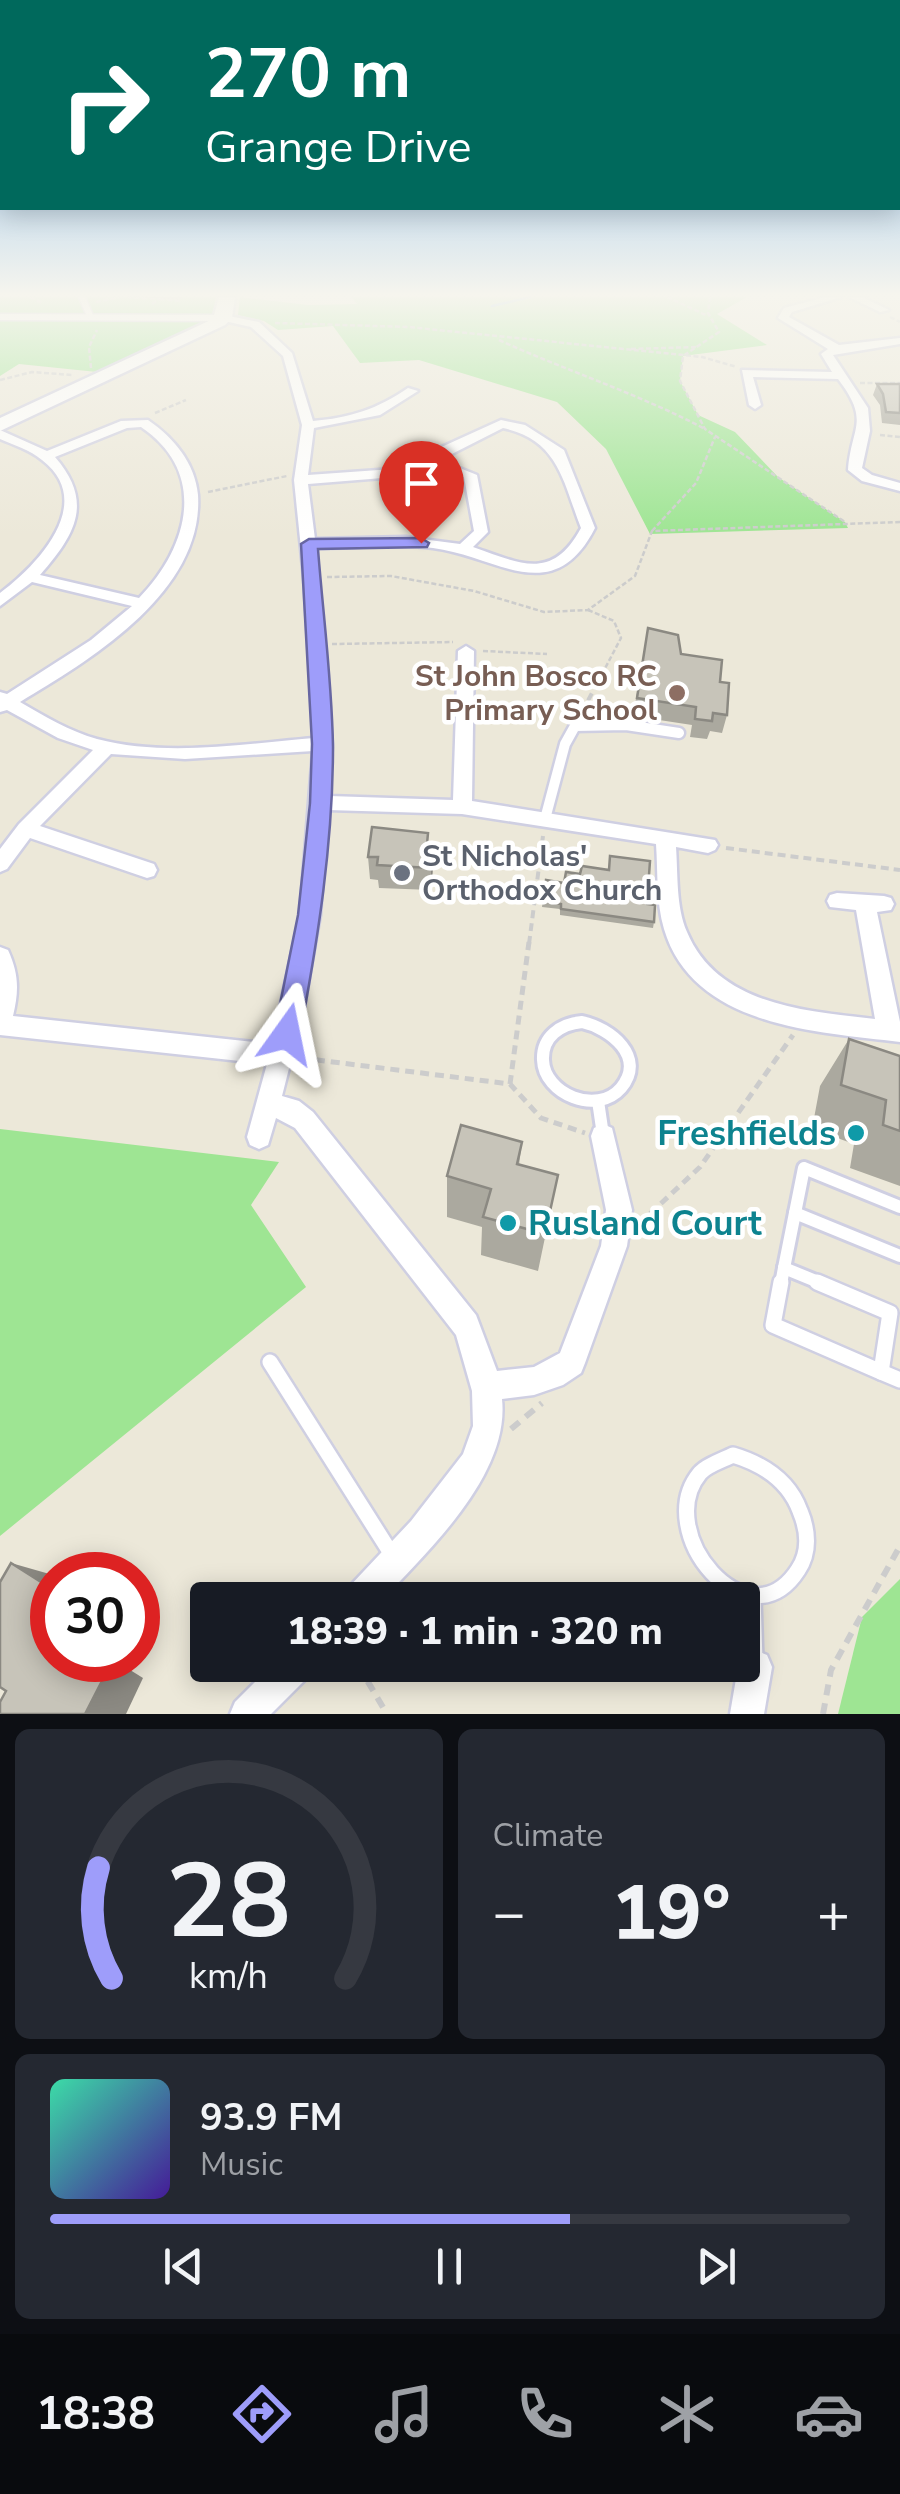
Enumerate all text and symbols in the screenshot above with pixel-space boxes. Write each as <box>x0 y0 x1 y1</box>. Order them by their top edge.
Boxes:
text: 270 m <box>205 26 411 122</box>
icon: right <box>40 40 170 170</box>
text: Grange Drive <box>205 117 472 178</box>
pin <box>379 441 464 544</box>
icon: arrive <box>394 456 449 511</box>
place label: St John Bosco RC Primary School <box>415 656 657 731</box>
marker: St John Bosco RC Primary School <box>666 682 688 704</box>
place label: St Nicholas' Orthodox Church <box>422 836 662 911</box>
marker: St Nicholas' Orthodox Church <box>391 862 413 884</box>
position arrow <box>235 982 339 1086</box>
place label: Freshfields <box>657 1110 836 1157</box>
marker: Freshfields <box>845 1122 867 1144</box>
place label: Rusland Court <box>528 1200 762 1247</box>
marker: Rusland Court <box>497 1212 519 1234</box>
speed limit sign: 30 <box>30 1552 160 1682</box>
text: 18:39 · 1 min · 320 m <box>287 1606 663 1657</box>
text: Climate <box>493 1814 603 1857</box>
text: 28 <box>166 1831 291 1973</box>
text: 19° <box>612 1862 731 1964</box>
text: − <box>493 1876 526 1951</box>
text: + <box>817 1876 850 1951</box>
text: km/h <box>189 1952 268 2001</box>
text: 93.9 FM <box>200 2092 342 2143</box>
text: Music <box>200 2143 283 2186</box>
icon: previous <box>156 2239 211 2294</box>
icon: pause <box>422 2239 477 2294</box>
icon: next <box>689 2239 744 2294</box>
icon: directions <box>227 2379 297 2449</box>
icon: music <box>369 2379 439 2449</box>
icon: phone <box>510 2379 580 2449</box>
icon: climate <box>652 2379 722 2449</box>
icon: car <box>794 2379 864 2449</box>
text: 18:38 <box>36 2384 155 2445</box>

